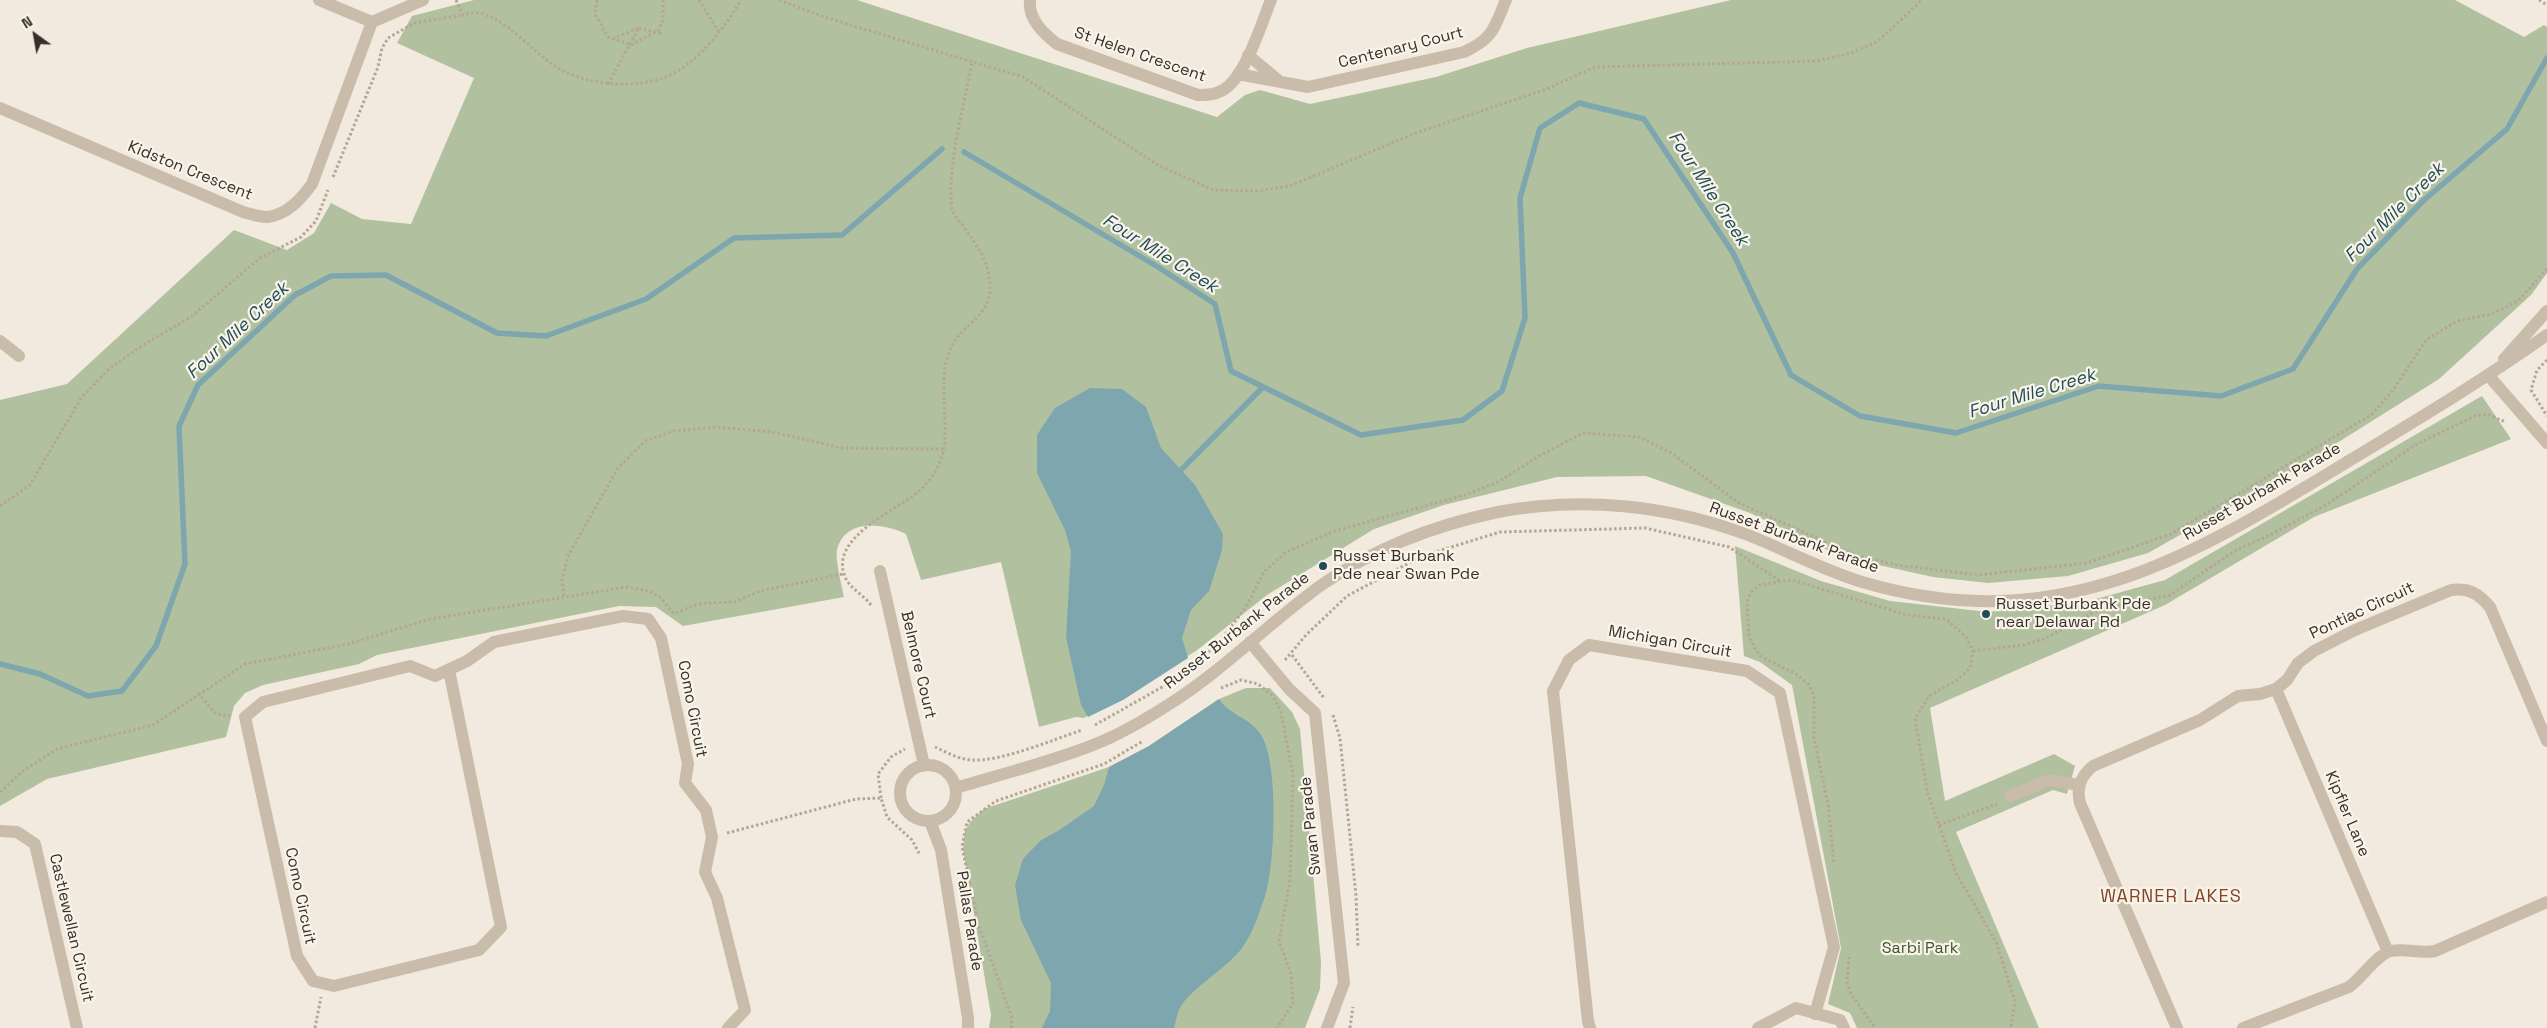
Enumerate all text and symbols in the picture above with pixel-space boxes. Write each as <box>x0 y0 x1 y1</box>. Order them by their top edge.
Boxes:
north arrow <box>10 10 60 60</box>
text: N <box>18 12 36 32</box>
street label: St Helen Crescent <box>1071 23 1209 87</box>
street label: Centenary Court <box>1337 23 1465 73</box>
water label: Four Mile Creek <box>1663 128 1753 250</box>
street label: Kidston Crescent <box>125 137 255 205</box>
water label: Four Mile Creek <box>2341 159 2449 267</box>
water label: Four Mile Creek <box>1098 210 1222 298</box>
water label: Four Mile Creek <box>182 278 294 384</box>
water label: Four Mile Creek <box>1966 364 2098 424</box>
street label: Russet Burbank Parade <box>2180 439 2344 545</box>
street label: Russet Burbank Parade <box>1707 498 1881 578</box>
place label: Russet Burbank Pde near Swan Pde <box>1333 547 1480 585</box>
marker: Russet Burbank Pde near Swan Pde <box>1317 560 1329 572</box>
street label: Russet Burbank Parade <box>1161 568 1313 694</box>
street label: Pontiac Circuit <box>2307 578 2417 644</box>
place label: Russet Burbank Pde near Delawar Rd <box>1996 595 2151 633</box>
marker: Russet Burbank Pde near Delawar Rd <box>1980 608 1992 620</box>
street label: Belmore Court <box>896 609 940 721</box>
street label: Michigan Circuit <box>1607 622 1733 662</box>
street label: Como Circuit <box>673 659 711 759</box>
street label: Kipfler Lane <box>2320 768 2374 860</box>
street label: Swan Parade <box>1296 776 1326 876</box>
street label: Como Circuit <box>280 846 320 946</box>
street label: Castlewellan Circuit <box>45 852 97 1004</box>
street label: Pallas Parade <box>952 869 986 973</box>
district label: WARNER LAKES <box>2099 886 2243 908</box>
park label: Sarbi Park <box>1882 939 1958 959</box>

